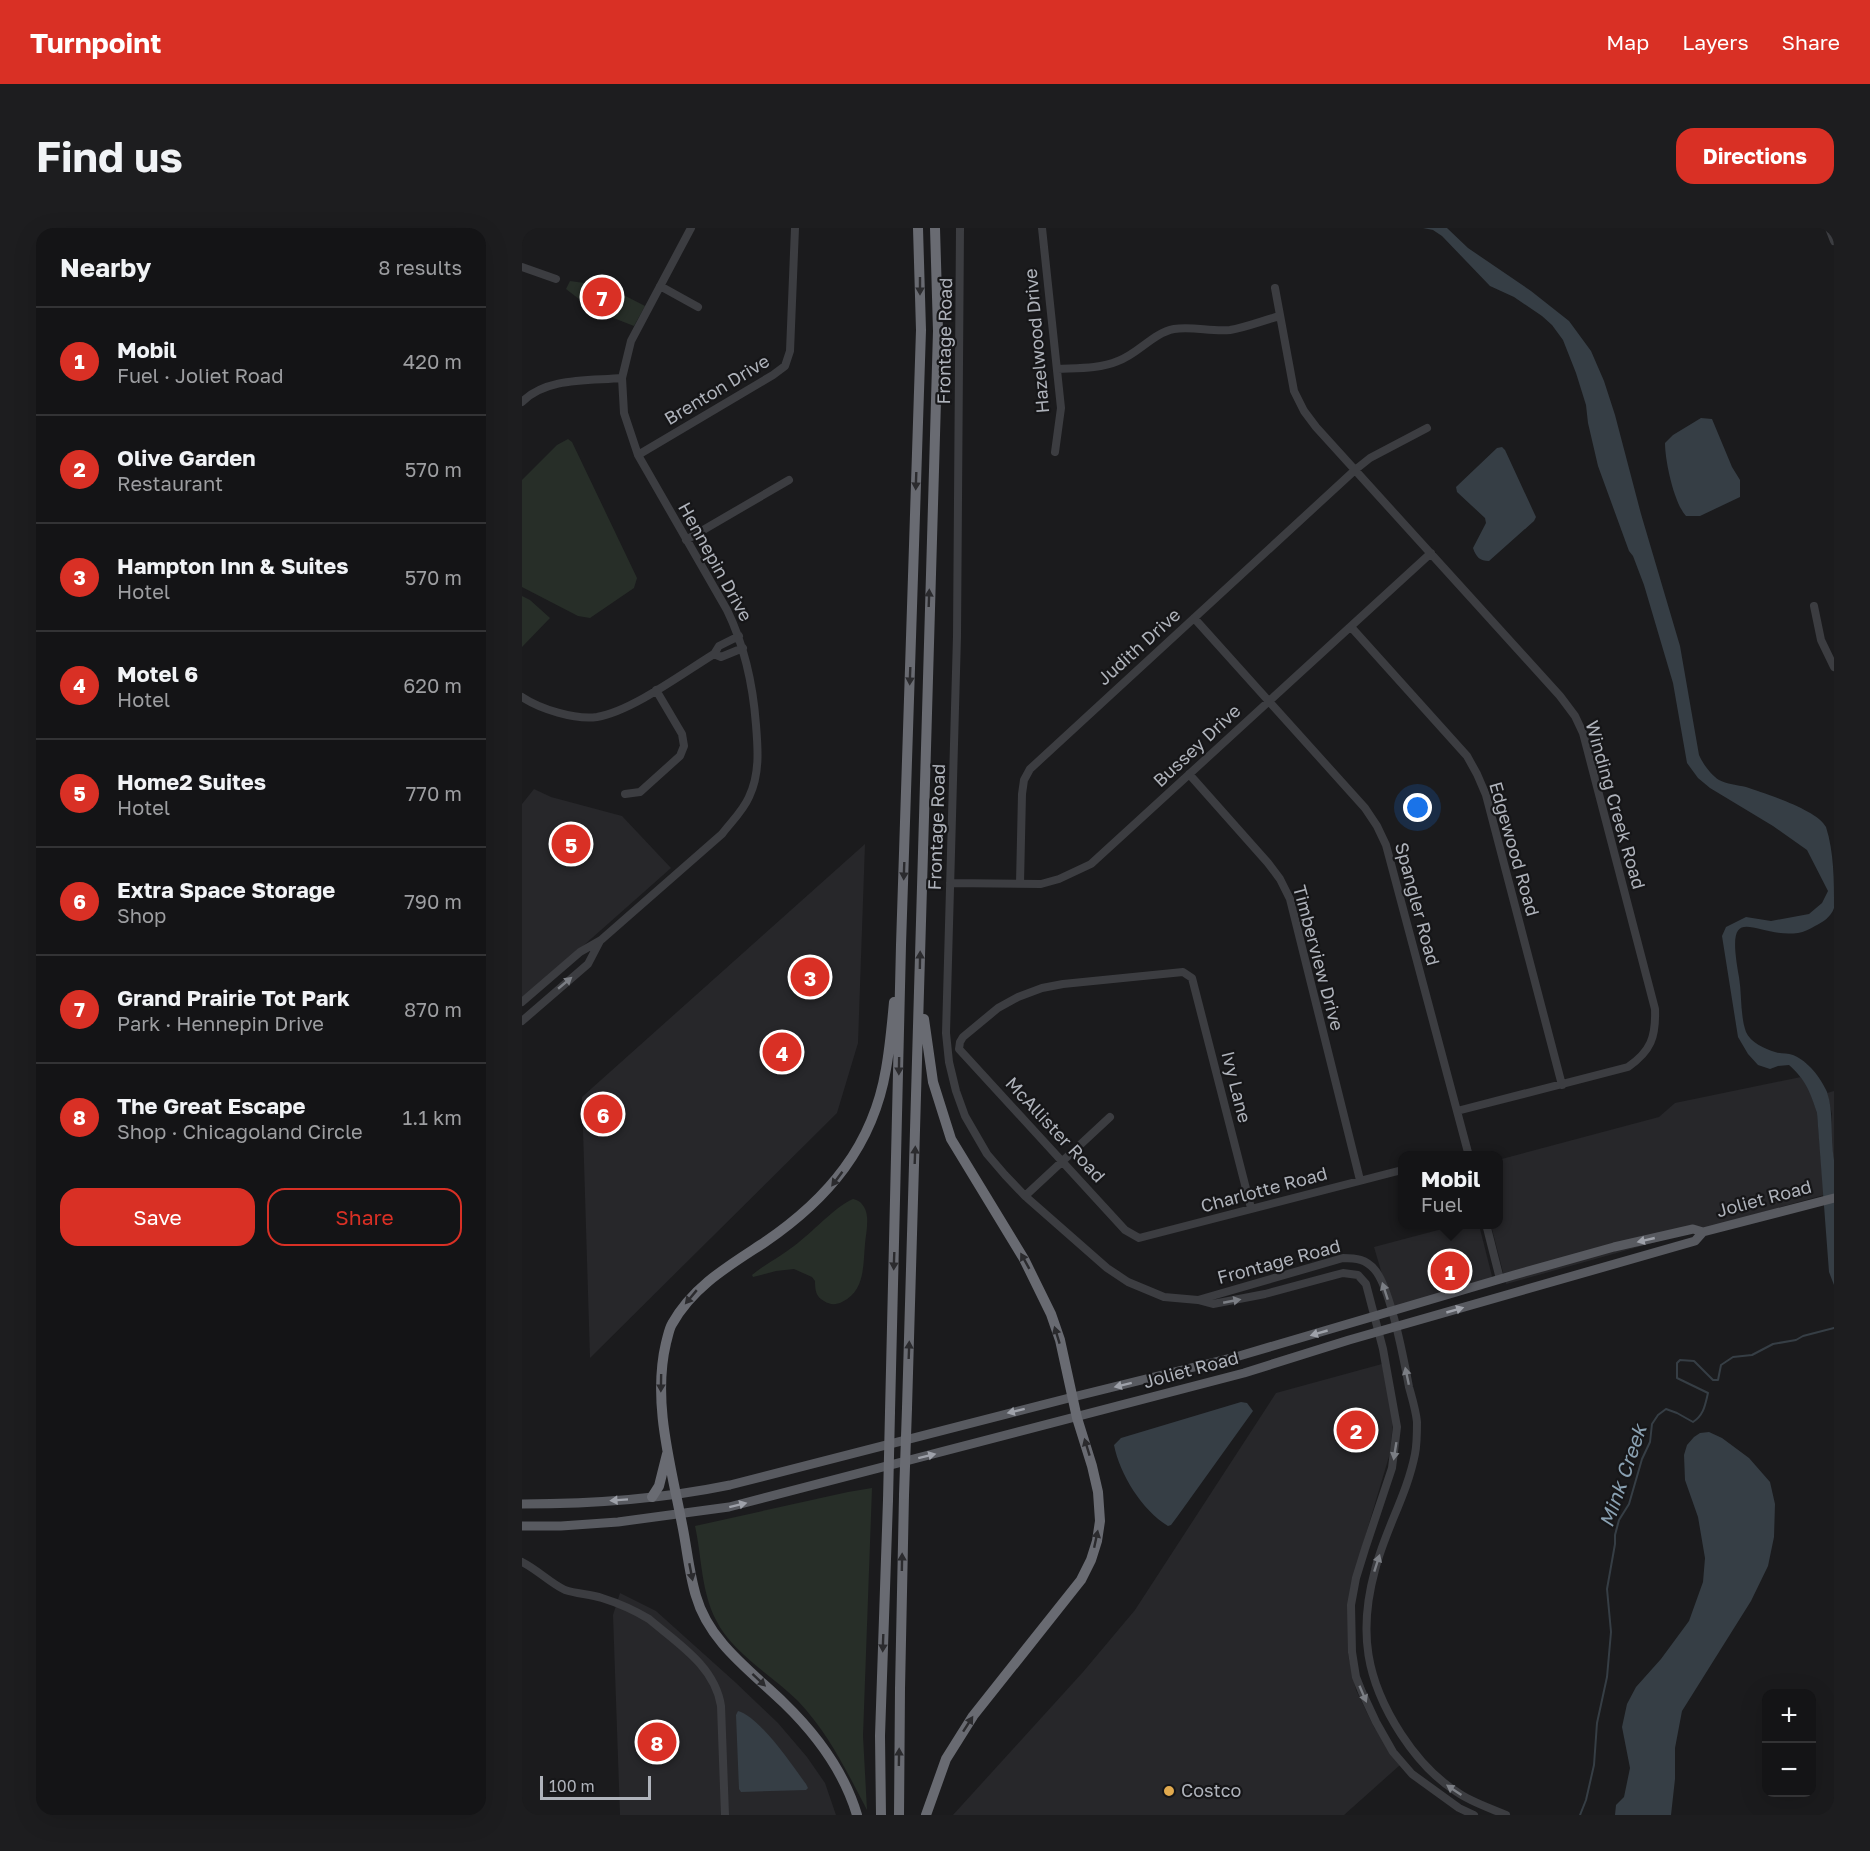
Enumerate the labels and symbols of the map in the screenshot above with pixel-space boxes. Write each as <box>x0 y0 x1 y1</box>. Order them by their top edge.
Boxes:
street label: Hazelwood Drive <box>1019 268 1053 414</box>
pin: 7 <box>582 274 622 320</box>
one-way arrow <box>915 277 925 296</box>
street label: Frontage Road <box>932 277 956 405</box>
street label: Brenton Drive <box>660 349 773 429</box>
one-way arrow <box>911 472 920 491</box>
street label: Hennepin Drive <box>674 498 758 625</box>
one-way arrow <box>925 588 934 607</box>
street label: Judith Drive <box>1092 603 1184 689</box>
one-way arrow <box>905 667 914 686</box>
street label: Bussey Drive <box>1148 699 1245 791</box>
street label: Winding Creek Road <box>1581 718 1651 892</box>
street label: Frontage Road <box>923 763 949 891</box>
street label: Edgewood Road <box>1485 779 1545 919</box>
your location <box>1403 793 1432 822</box>
pin: 5 <box>551 822 590 866</box>
street label: Spangler Road <box>1391 840 1445 968</box>
one-way arrow <box>899 862 908 881</box>
street label: Timberview Drive <box>1289 883 1349 1033</box>
one-way arrow <box>916 950 925 969</box>
pin: 3 <box>790 954 830 999</box>
one-way arrow <box>557 977 572 990</box>
pin: 4 <box>762 1030 802 1074</box>
street label: Ivy Lane <box>1217 1049 1256 1125</box>
one-way arrow <box>894 1057 904 1076</box>
street label: McAllister Road <box>1001 1072 1110 1187</box>
pin: 6 <box>584 1092 622 1136</box>
one-way arrow <box>910 1145 919 1164</box>
street label: Charlotte Road <box>1198 1162 1329 1217</box>
one-way arrow <box>830 1171 843 1187</box>
street label: Joliet Road <box>1714 1175 1814 1221</box>
street label: Frontage Road <box>1215 1234 1343 1288</box>
one-way arrow <box>1637 1235 1655 1245</box>
pin: 1 <box>1430 1248 1470 1294</box>
one-way arrow <box>889 1252 899 1271</box>
one-way arrow <box>1020 1252 1030 1269</box>
one-way arrow <box>1380 1282 1390 1300</box>
one-way arrow <box>685 1289 698 1304</box>
one-way arrow <box>1222 1296 1241 1305</box>
one-way arrow <box>1446 1305 1464 1314</box>
one-way arrow <box>1052 1326 1062 1344</box>
one-way arrow <box>1310 1329 1328 1338</box>
one-way arrow <box>904 1340 913 1359</box>
street label: Joliet Road <box>1141 1346 1241 1392</box>
one-way arrow <box>1402 1366 1411 1385</box>
one-way arrow <box>657 1374 666 1393</box>
one-way arrow <box>1113 1380 1132 1390</box>
one-way arrow <box>1007 1407 1025 1417</box>
pin: 2 <box>1336 1408 1376 1452</box>
water label: Mink Creek <box>1593 1419 1652 1530</box>
one-way arrow <box>1082 1438 1091 1456</box>
one-way arrow <box>1391 1442 1400 1461</box>
one-way arrow <box>918 1451 936 1461</box>
one-way arrow <box>609 1495 628 1505</box>
one-way arrow <box>729 1499 747 1509</box>
one-way arrow <box>1092 1530 1101 1549</box>
one-way arrow <box>898 1552 907 1571</box>
one-way arrow <box>1373 1554 1382 1572</box>
one-way arrow <box>687 1563 696 1582</box>
one-way arrow <box>878 1633 888 1652</box>
one-way arrow <box>752 1673 767 1687</box>
one-way arrow <box>1358 1686 1368 1704</box>
one-way arrow <box>962 1717 974 1733</box>
pin: 8 <box>638 1720 676 1765</box>
one-way arrow <box>894 1747 904 1766</box>
scale bar <box>540 1773 651 1800</box>
place label: Costco <box>1181 1779 1241 1801</box>
marker: Costco <box>1162 1784 1176 1798</box>
one-way arrow <box>1445 1784 1462 1795</box>

